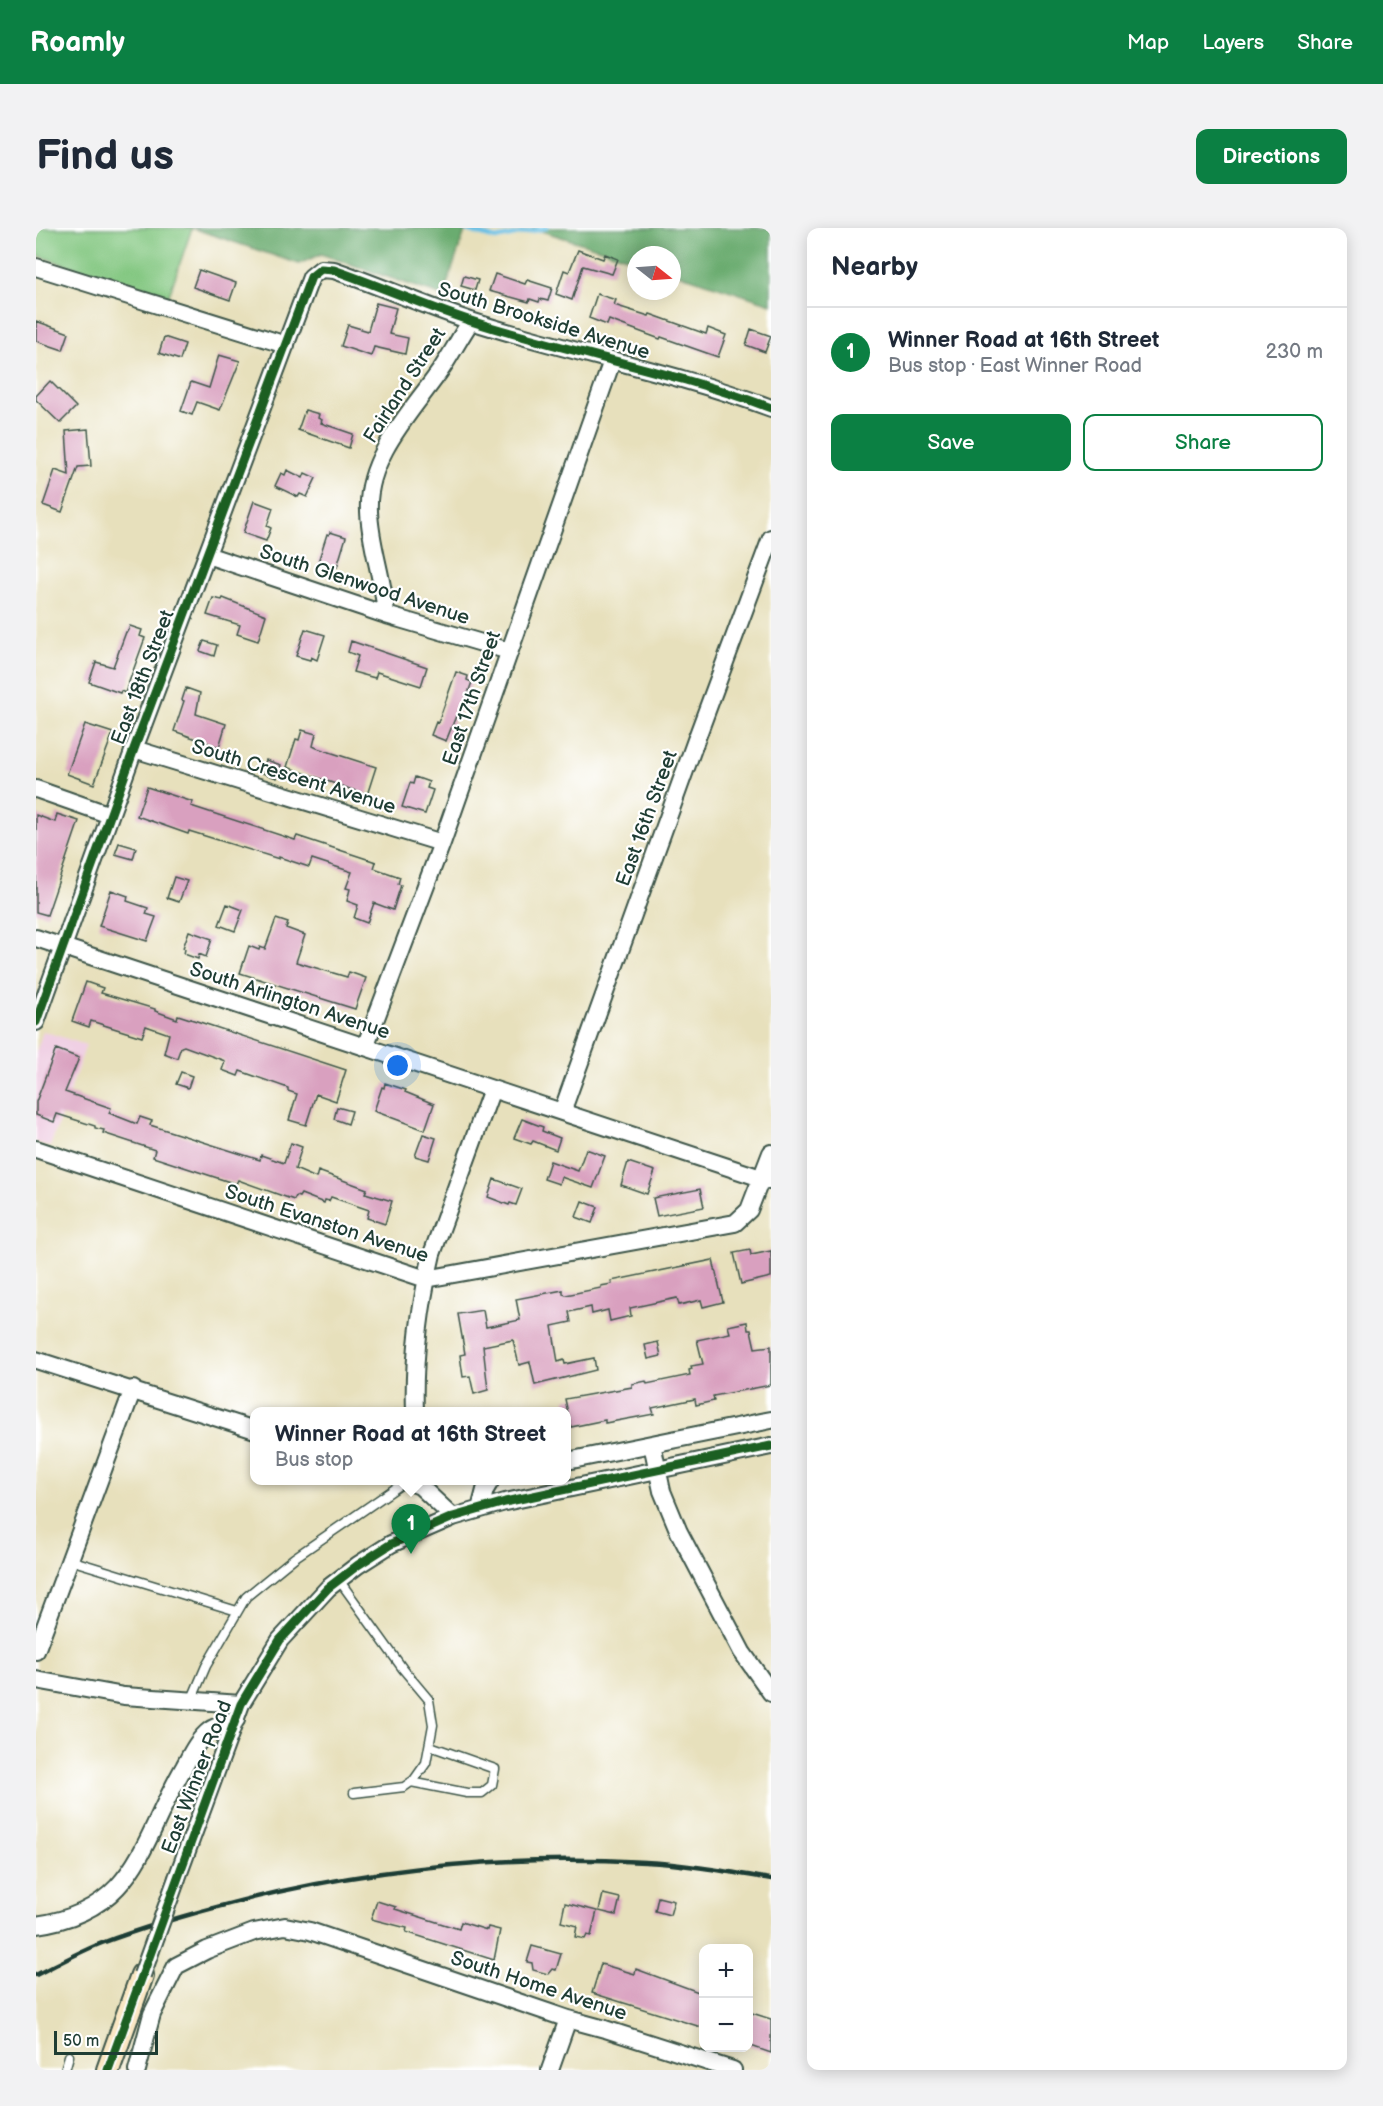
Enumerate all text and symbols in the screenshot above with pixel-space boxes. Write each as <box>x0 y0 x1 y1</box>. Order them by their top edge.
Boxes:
text: Roamly <box>30 26 125 59</box>
text: Map <box>1127 30 1169 55</box>
text: Layers <box>1202 30 1264 55</box>
text: Share <box>1297 30 1353 55</box>
button: Directions <box>1196 129 1347 184</box>
text: Find us <box>36 131 174 182</box>
north arrow <box>627 246 681 300</box>
text: Nearby <box>831 252 918 283</box>
street label: South Brookside Avenue <box>435 277 653 365</box>
street label: Fairland Street <box>359 323 451 448</box>
text: Winner Road at 16th Street <box>888 327 1159 354</box>
text: 1 <box>846 340 855 364</box>
text: 230 m <box>1266 340 1323 364</box>
text: Bus stop · East Winner Road <box>888 354 1142 378</box>
button: Save <box>831 414 1071 471</box>
button: Share <box>1083 414 1323 471</box>
street label: South Glenwood Avenue <box>257 540 473 630</box>
street label: East 18th Street <box>106 607 180 748</box>
street label: East 17th Street <box>438 628 506 769</box>
street label: South Crescent Avenue <box>189 734 399 819</box>
street label: East 16th Street <box>611 747 683 890</box>
street label: South Arlington Avenue <box>187 957 393 1045</box>
your location <box>383 1051 412 1080</box>
street label: South Evanston Avenue <box>222 1180 432 1268</box>
popup <box>250 1407 571 1485</box>
text: Winner Road at 16th Street <box>275 1421 546 1448</box>
text: Bus stop <box>275 1448 353 1472</box>
pin: 1 <box>392 1504 430 1554</box>
street label: East Winner Road <box>157 1697 237 1858</box>
map controls <box>699 1944 753 2052</box>
button: + <box>699 1944 753 1998</box>
street label: South Home Avenue <box>448 1946 630 2026</box>
button: − <box>699 1998 753 2052</box>
scale bar <box>54 2028 158 2056</box>
text: 50 m <box>63 2032 99 2051</box>

